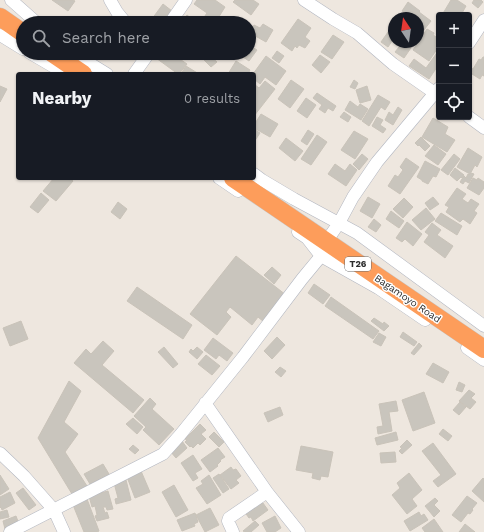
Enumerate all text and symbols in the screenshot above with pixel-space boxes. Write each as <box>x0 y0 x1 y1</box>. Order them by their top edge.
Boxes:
north arrow <box>388 12 424 48</box>
map controls <box>436 12 472 120</box>
button: + <box>436 12 472 48</box>
search box <box>16 16 256 60</box>
icon: search <box>30 27 52 49</box>
text: Search here <box>62 29 150 47</box>
button: − <box>436 48 472 84</box>
button: locate <box>436 84 472 120</box>
text: Nearby <box>32 88 91 108</box>
text: 0 results <box>184 91 240 106</box>
road number: T26 <box>345 257 371 271</box>
street label: Bagamoyo Road <box>373 272 443 325</box>

